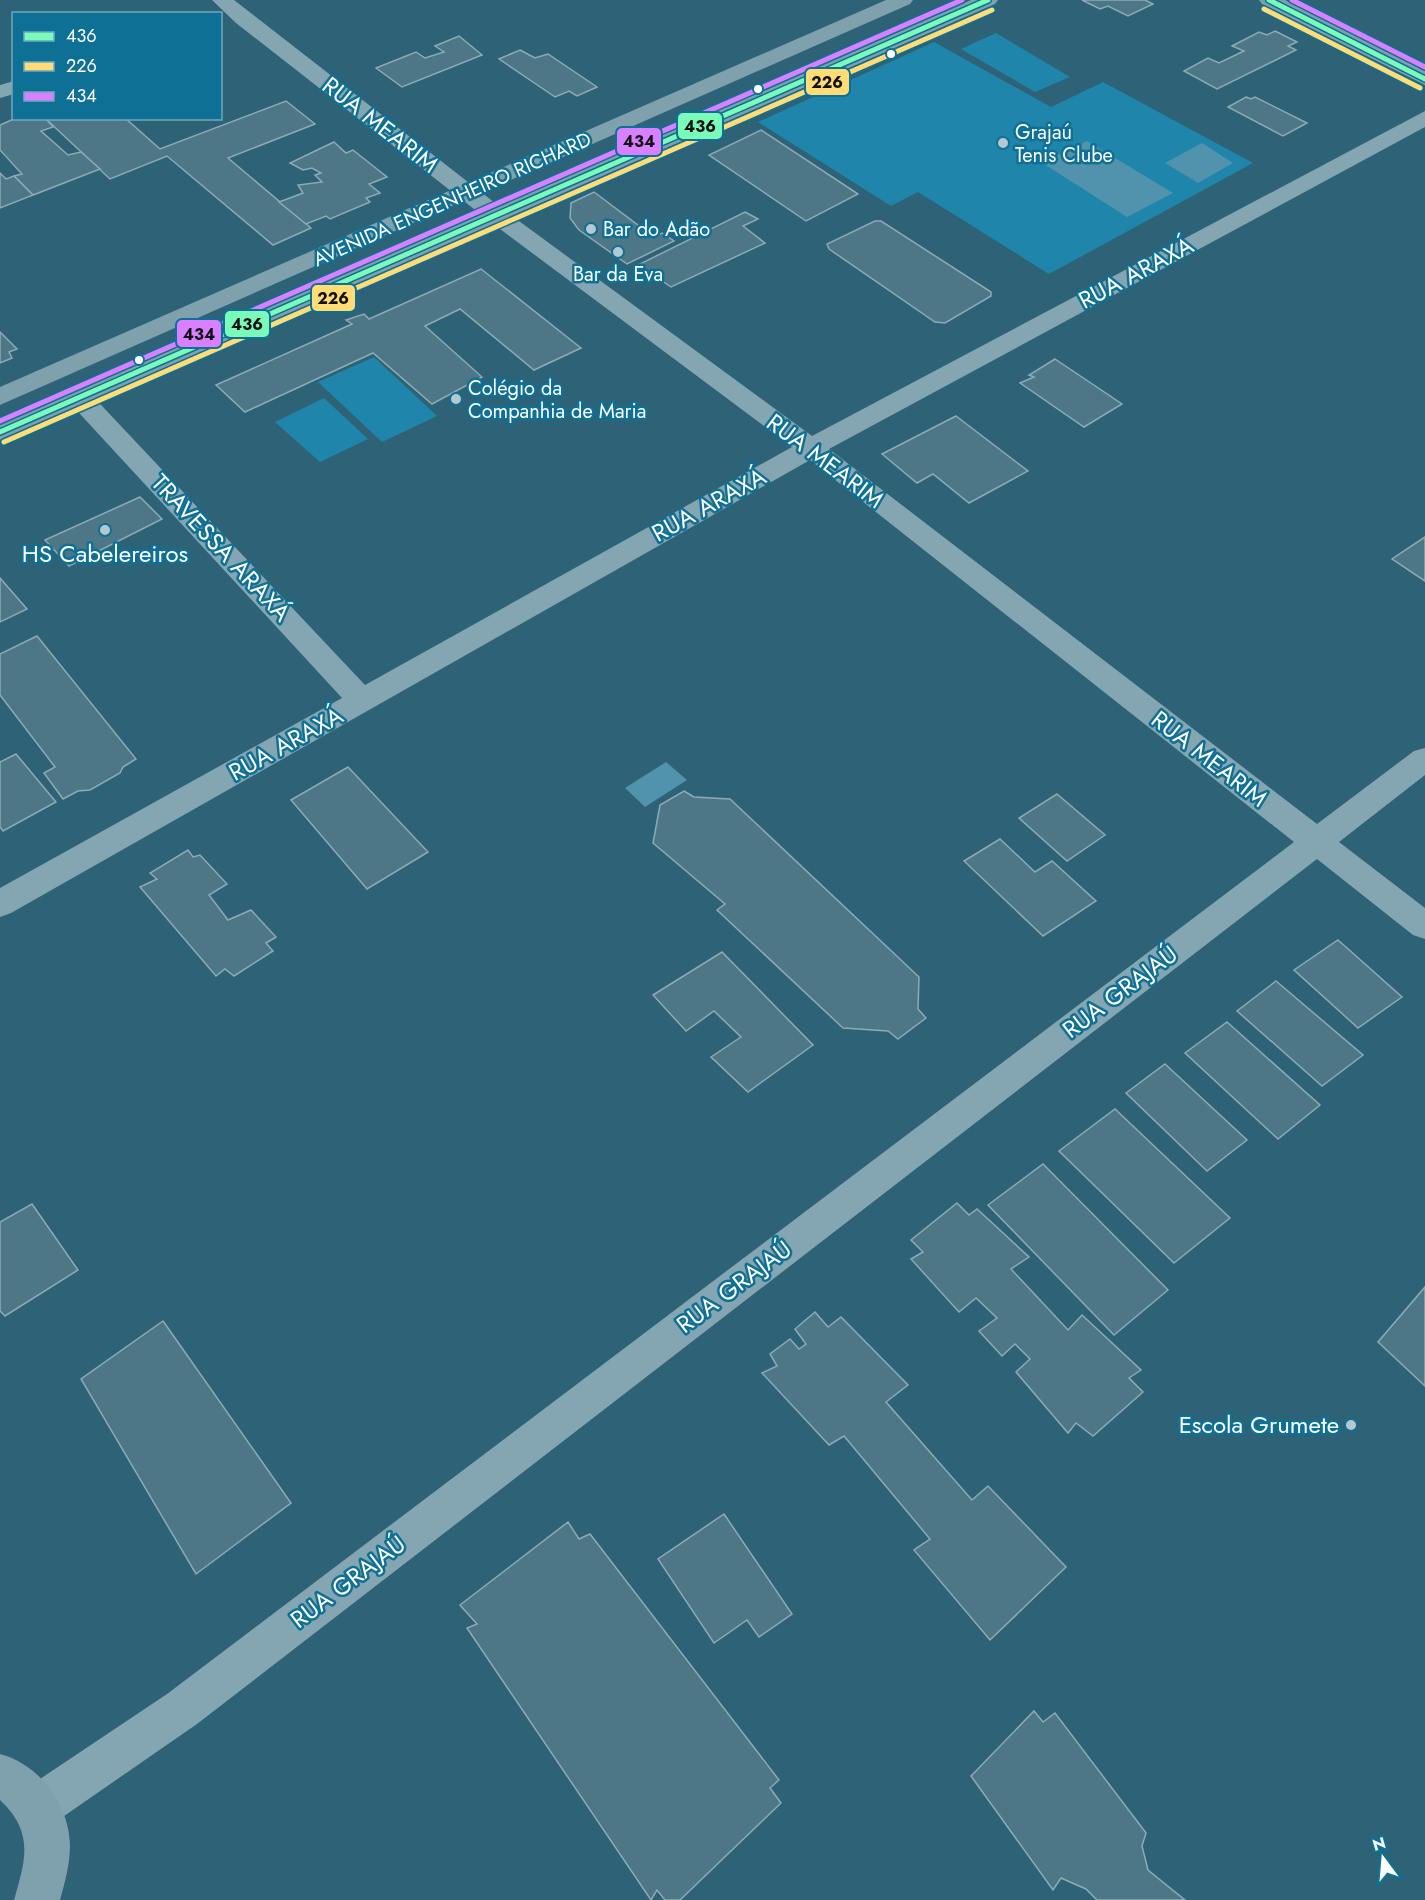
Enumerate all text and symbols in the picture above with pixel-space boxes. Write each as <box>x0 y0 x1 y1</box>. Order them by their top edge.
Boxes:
legend <box>12 12 222 120</box>
text: 436 <box>66 23 97 49</box>
unlabelled marker <box>885 48 897 60</box>
text: 226 <box>66 53 97 79</box>
street label: RUA MEARIM <box>315 68 446 181</box>
line badge: 226 <box>805 68 850 96</box>
text: 226 <box>811 71 843 94</box>
text: 434 <box>66 83 97 109</box>
unlabelled marker <box>752 83 764 95</box>
line badge: 436 <box>677 112 723 140</box>
text: 436 <box>684 115 716 138</box>
place label: Grajaú Tenis Clube <box>1015 118 1113 170</box>
street label: AVENIDA ENGENHEIRO RICHARD <box>308 125 596 274</box>
line badge: 434 <box>616 127 662 156</box>
text: 434 <box>623 130 655 153</box>
marker: Grajaú Tenis Clube <box>996 136 1010 150</box>
place label: Bar do Adão <box>603 215 710 244</box>
marker: Bar do Adão <box>584 222 598 236</box>
street label: RUA ARAXÁ <box>1072 228 1200 318</box>
marker: Bar da Eva <box>611 245 625 259</box>
place label: Bar da Eva <box>573 260 663 289</box>
line badge: 226 <box>311 284 356 312</box>
text: 226 <box>317 287 349 310</box>
line badge: 436 <box>224 310 270 338</box>
text: 436 <box>231 313 263 336</box>
line badge: 434 <box>176 319 222 348</box>
text: 434 <box>183 323 215 346</box>
unlabelled marker <box>133 354 145 366</box>
place label: Colégio da Companhia de Maria <box>468 374 646 426</box>
marker: Colégio da Companhia de Maria <box>449 392 463 406</box>
street label: RUA MEARIM <box>759 405 891 516</box>
street label: RUA ARAXÁ <box>645 459 772 550</box>
street label: TRAVESSA ARAXÁ <box>144 466 299 629</box>
marker: HS Cabelereiros <box>98 523 112 537</box>
place label: HS Cabelereiros <box>22 536 188 571</box>
street label: RUA ARAXÁ <box>222 698 349 789</box>
street label: RUA MEARIM <box>1144 702 1275 815</box>
street label: RUA GRAJAÚ <box>1055 937 1185 1047</box>
street label: RUA GRAJAÚ <box>669 1232 799 1342</box>
place label: Escola Grumete <box>1179 1407 1339 1442</box>
marker: Escola Grumete <box>1344 1418 1358 1432</box>
street label: RUA GRAJAÚ <box>283 1527 413 1637</box>
north arrow <box>1353 1828 1413 1888</box>
text: N <box>1370 1831 1388 1857</box>

